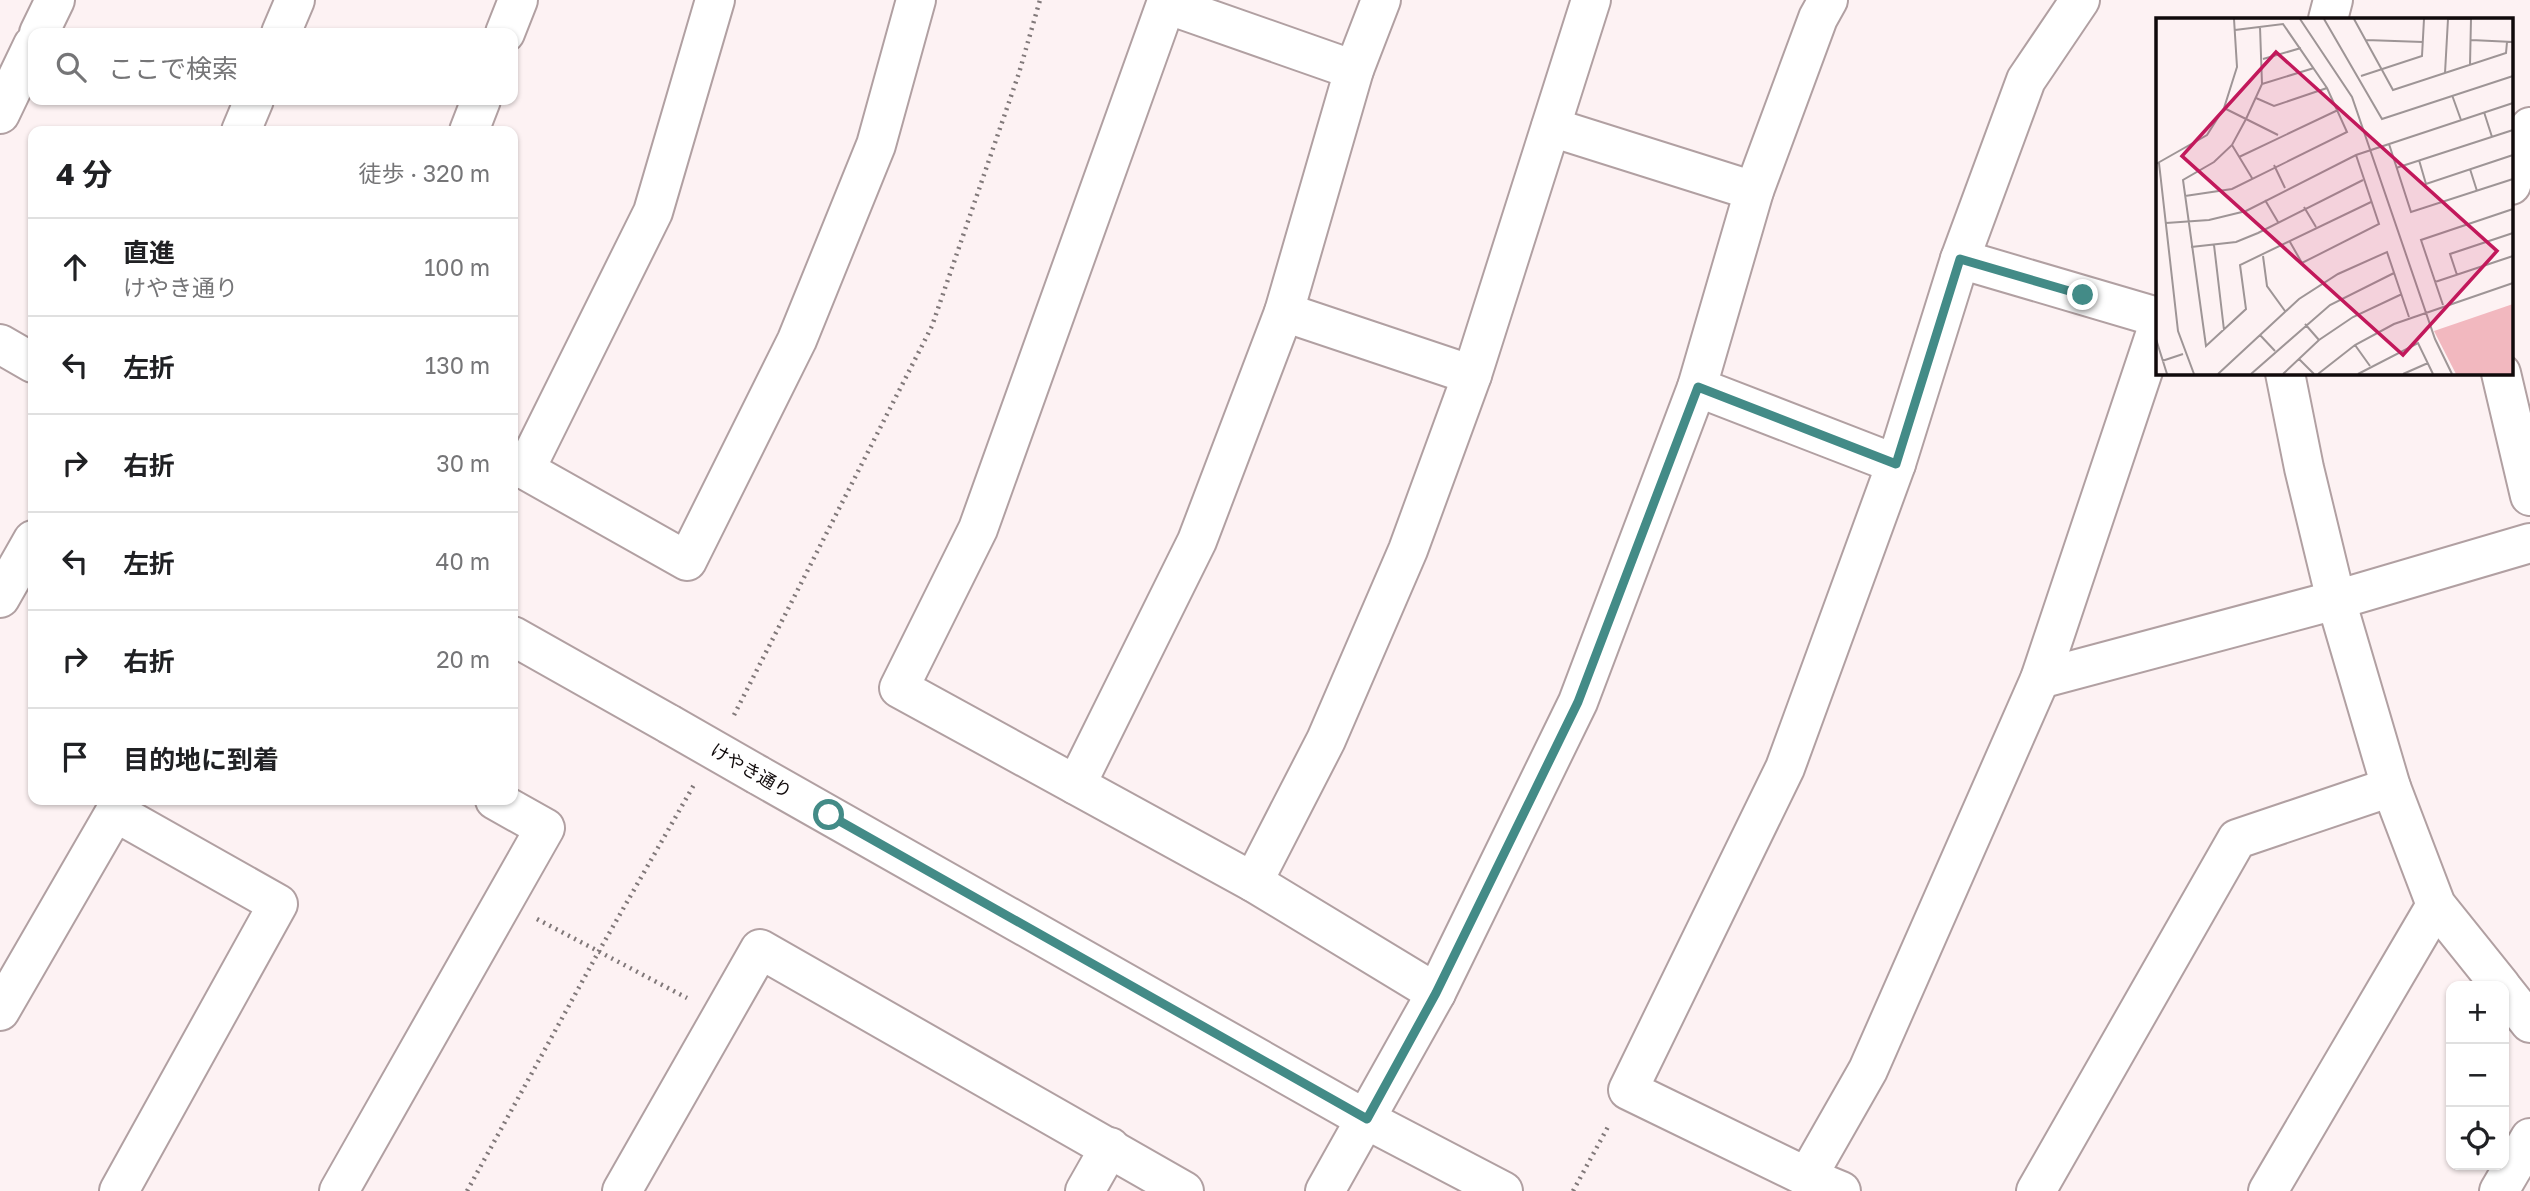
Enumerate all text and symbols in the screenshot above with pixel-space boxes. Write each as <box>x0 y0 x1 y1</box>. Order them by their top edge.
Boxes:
inset map <box>2156 18 2512 374</box>
search box <box>28 28 518 105</box>
icon: search <box>52 48 90 86</box>
text: ここで検索 <box>108 53 238 84</box>
text: 4 分 <box>56 156 112 192</box>
text: 徒歩 · 320 m <box>358 159 490 187</box>
text: 直進 <box>123 237 175 268</box>
icon: ahead <box>56 248 94 286</box>
text: 100 m <box>424 253 490 281</box>
text: けやき通り <box>123 273 238 301</box>
route end <box>2067 279 2098 310</box>
icon: left <box>56 346 94 384</box>
text: 130 m <box>425 351 490 379</box>
text: 左折 <box>123 352 175 383</box>
icon: right <box>56 444 94 482</box>
text: 30 m <box>436 449 490 477</box>
text: 右折 <box>123 450 175 481</box>
icon: left <box>56 542 94 580</box>
text: 40 m <box>436 547 490 575</box>
text: 左折 <box>123 548 175 579</box>
icon: right <box>56 640 94 678</box>
text: 20 m <box>436 645 490 673</box>
text: 右折 <box>123 646 175 677</box>
icon: arrive <box>56 738 94 776</box>
street label: けやき通り <box>707 738 796 802</box>
text: 目的地に到着 <box>123 744 279 775</box>
route start <box>813 799 844 830</box>
map controls <box>2446 981 2509 1170</box>
button: + <box>2446 981 2509 1044</box>
button: − <box>2446 1044 2509 1107</box>
button: locate <box>2446 1107 2509 1170</box>

